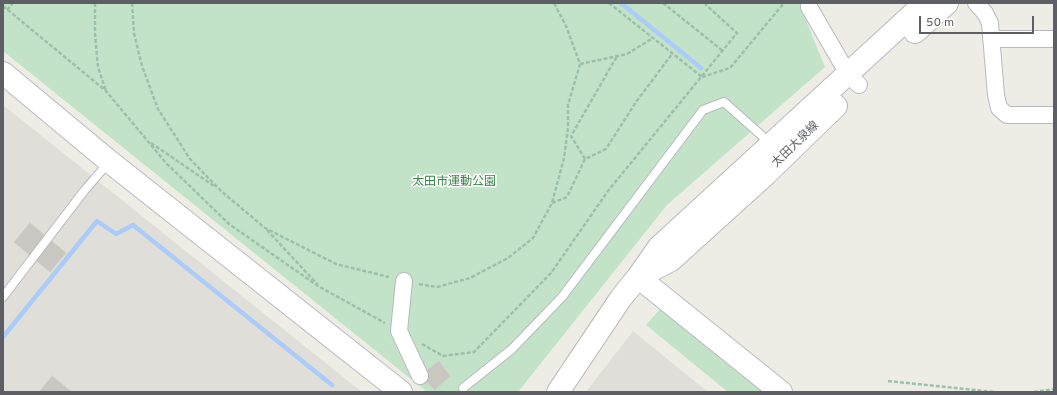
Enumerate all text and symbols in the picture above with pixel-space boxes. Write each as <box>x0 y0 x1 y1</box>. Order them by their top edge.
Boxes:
scale bar <box>921 8 1036 34</box>
text: 50 m <box>926 15 954 31</box>
street label: 太田大泉線 <box>769 119 823 171</box>
park label: 太田市運動公園 <box>412 176 496 190</box>

